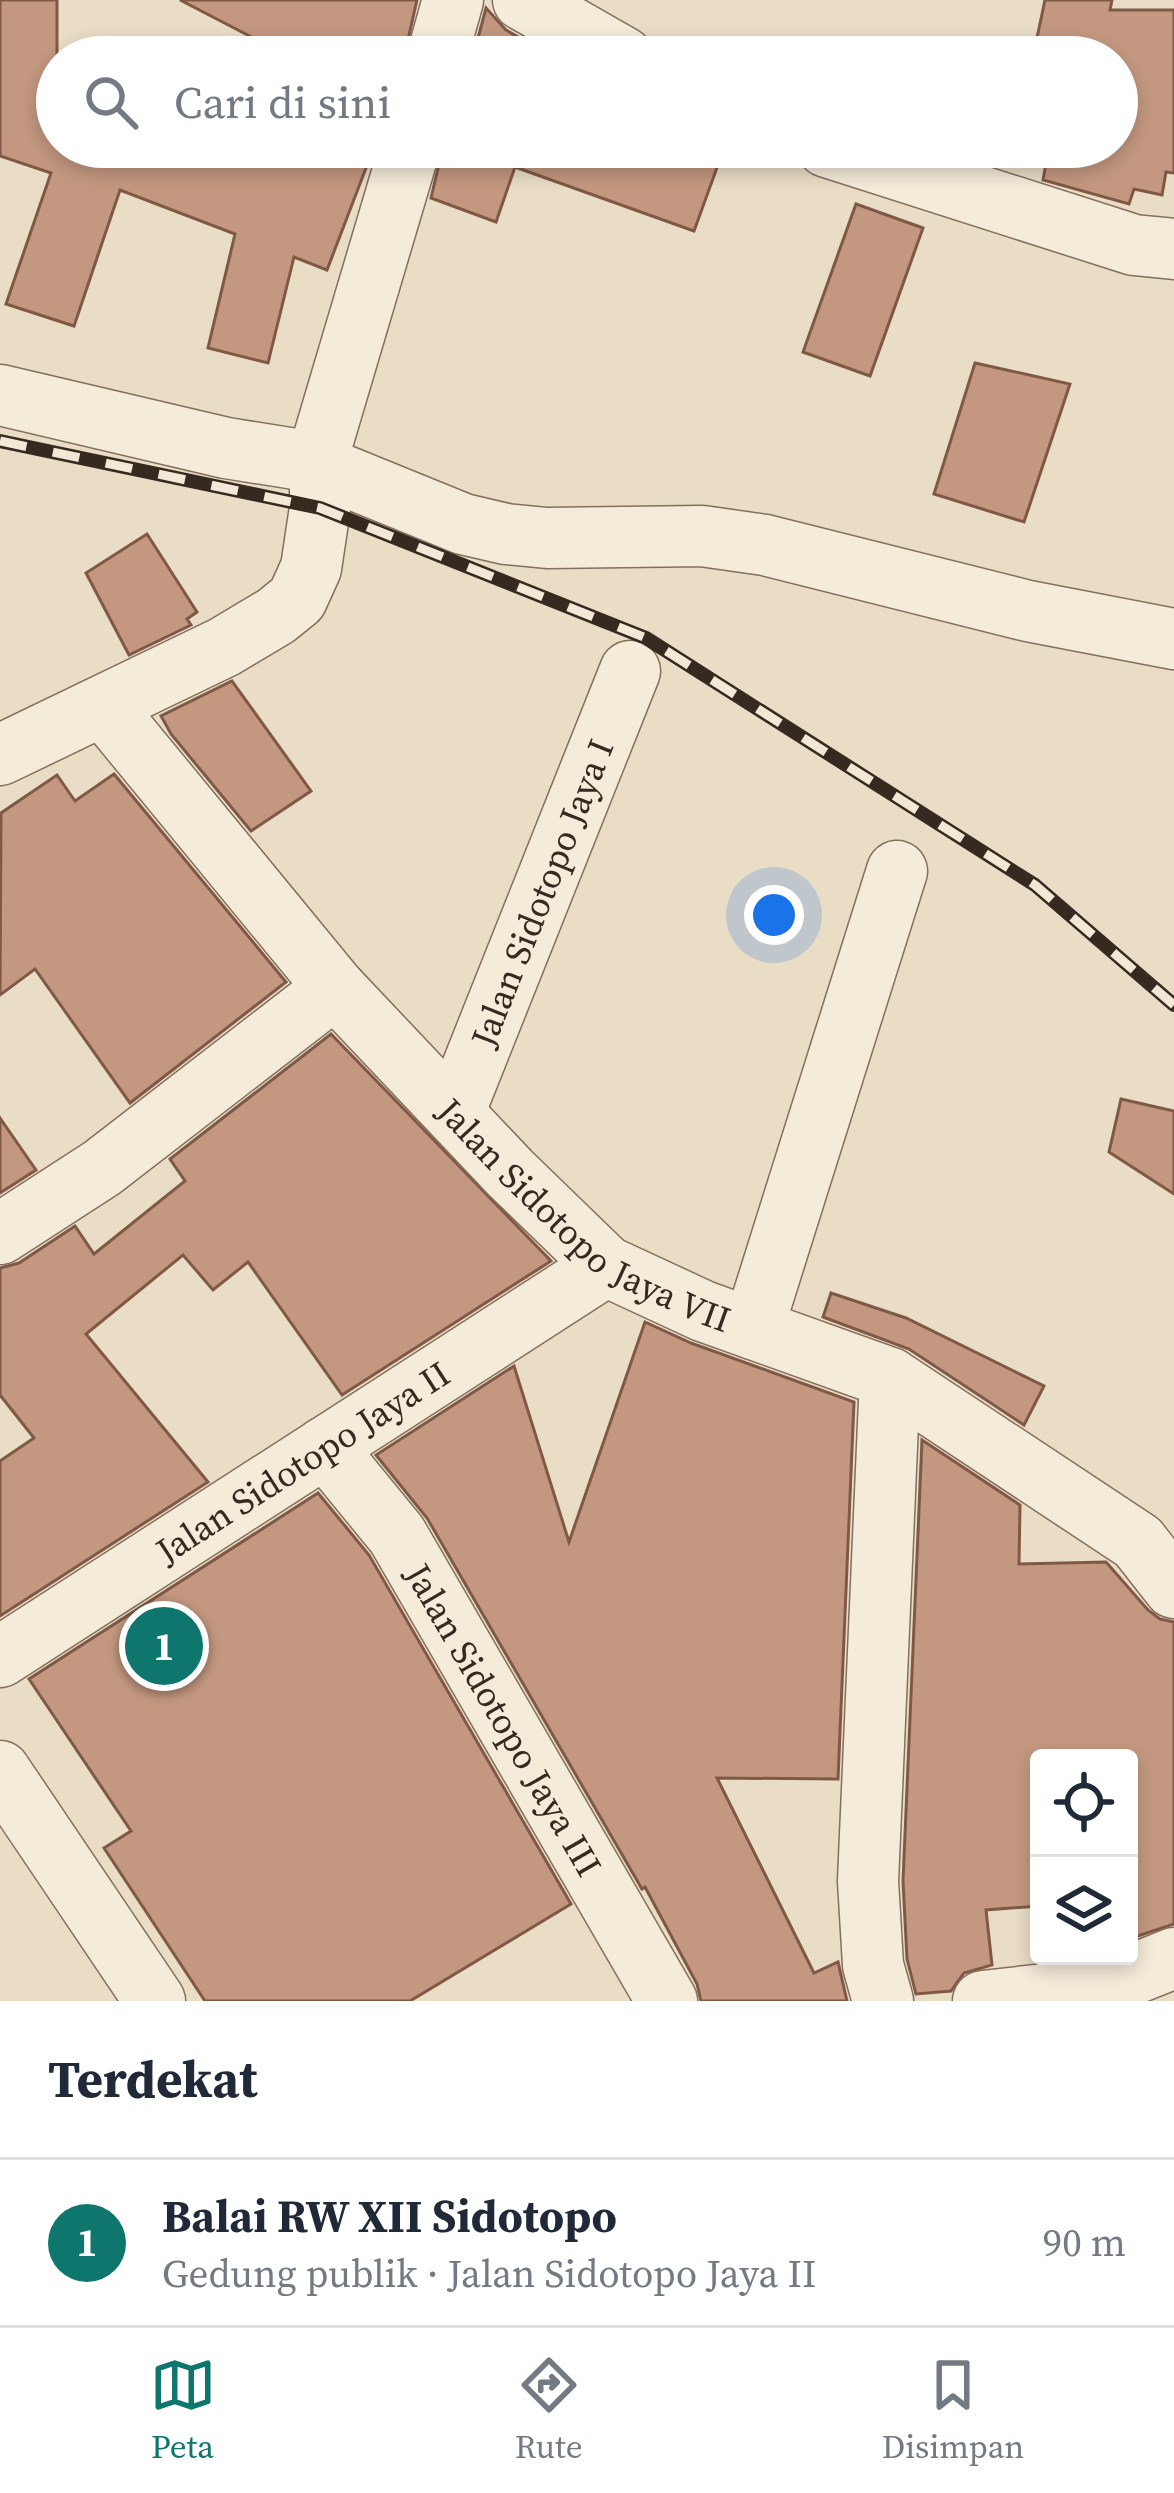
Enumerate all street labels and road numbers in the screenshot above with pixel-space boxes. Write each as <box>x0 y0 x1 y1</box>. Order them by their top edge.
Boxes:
street label: Jalan Sidotopo Jaya I <box>458 732 625 1055</box>
street label: Jalan Sidotopo Jaya VII <box>426 1087 737 1344</box>
street label: Jalan Sidotopo Jaya II <box>146 1349 459 1576</box>
street label: Jalan Sidotopo Jaya III <box>393 1553 613 1885</box>

